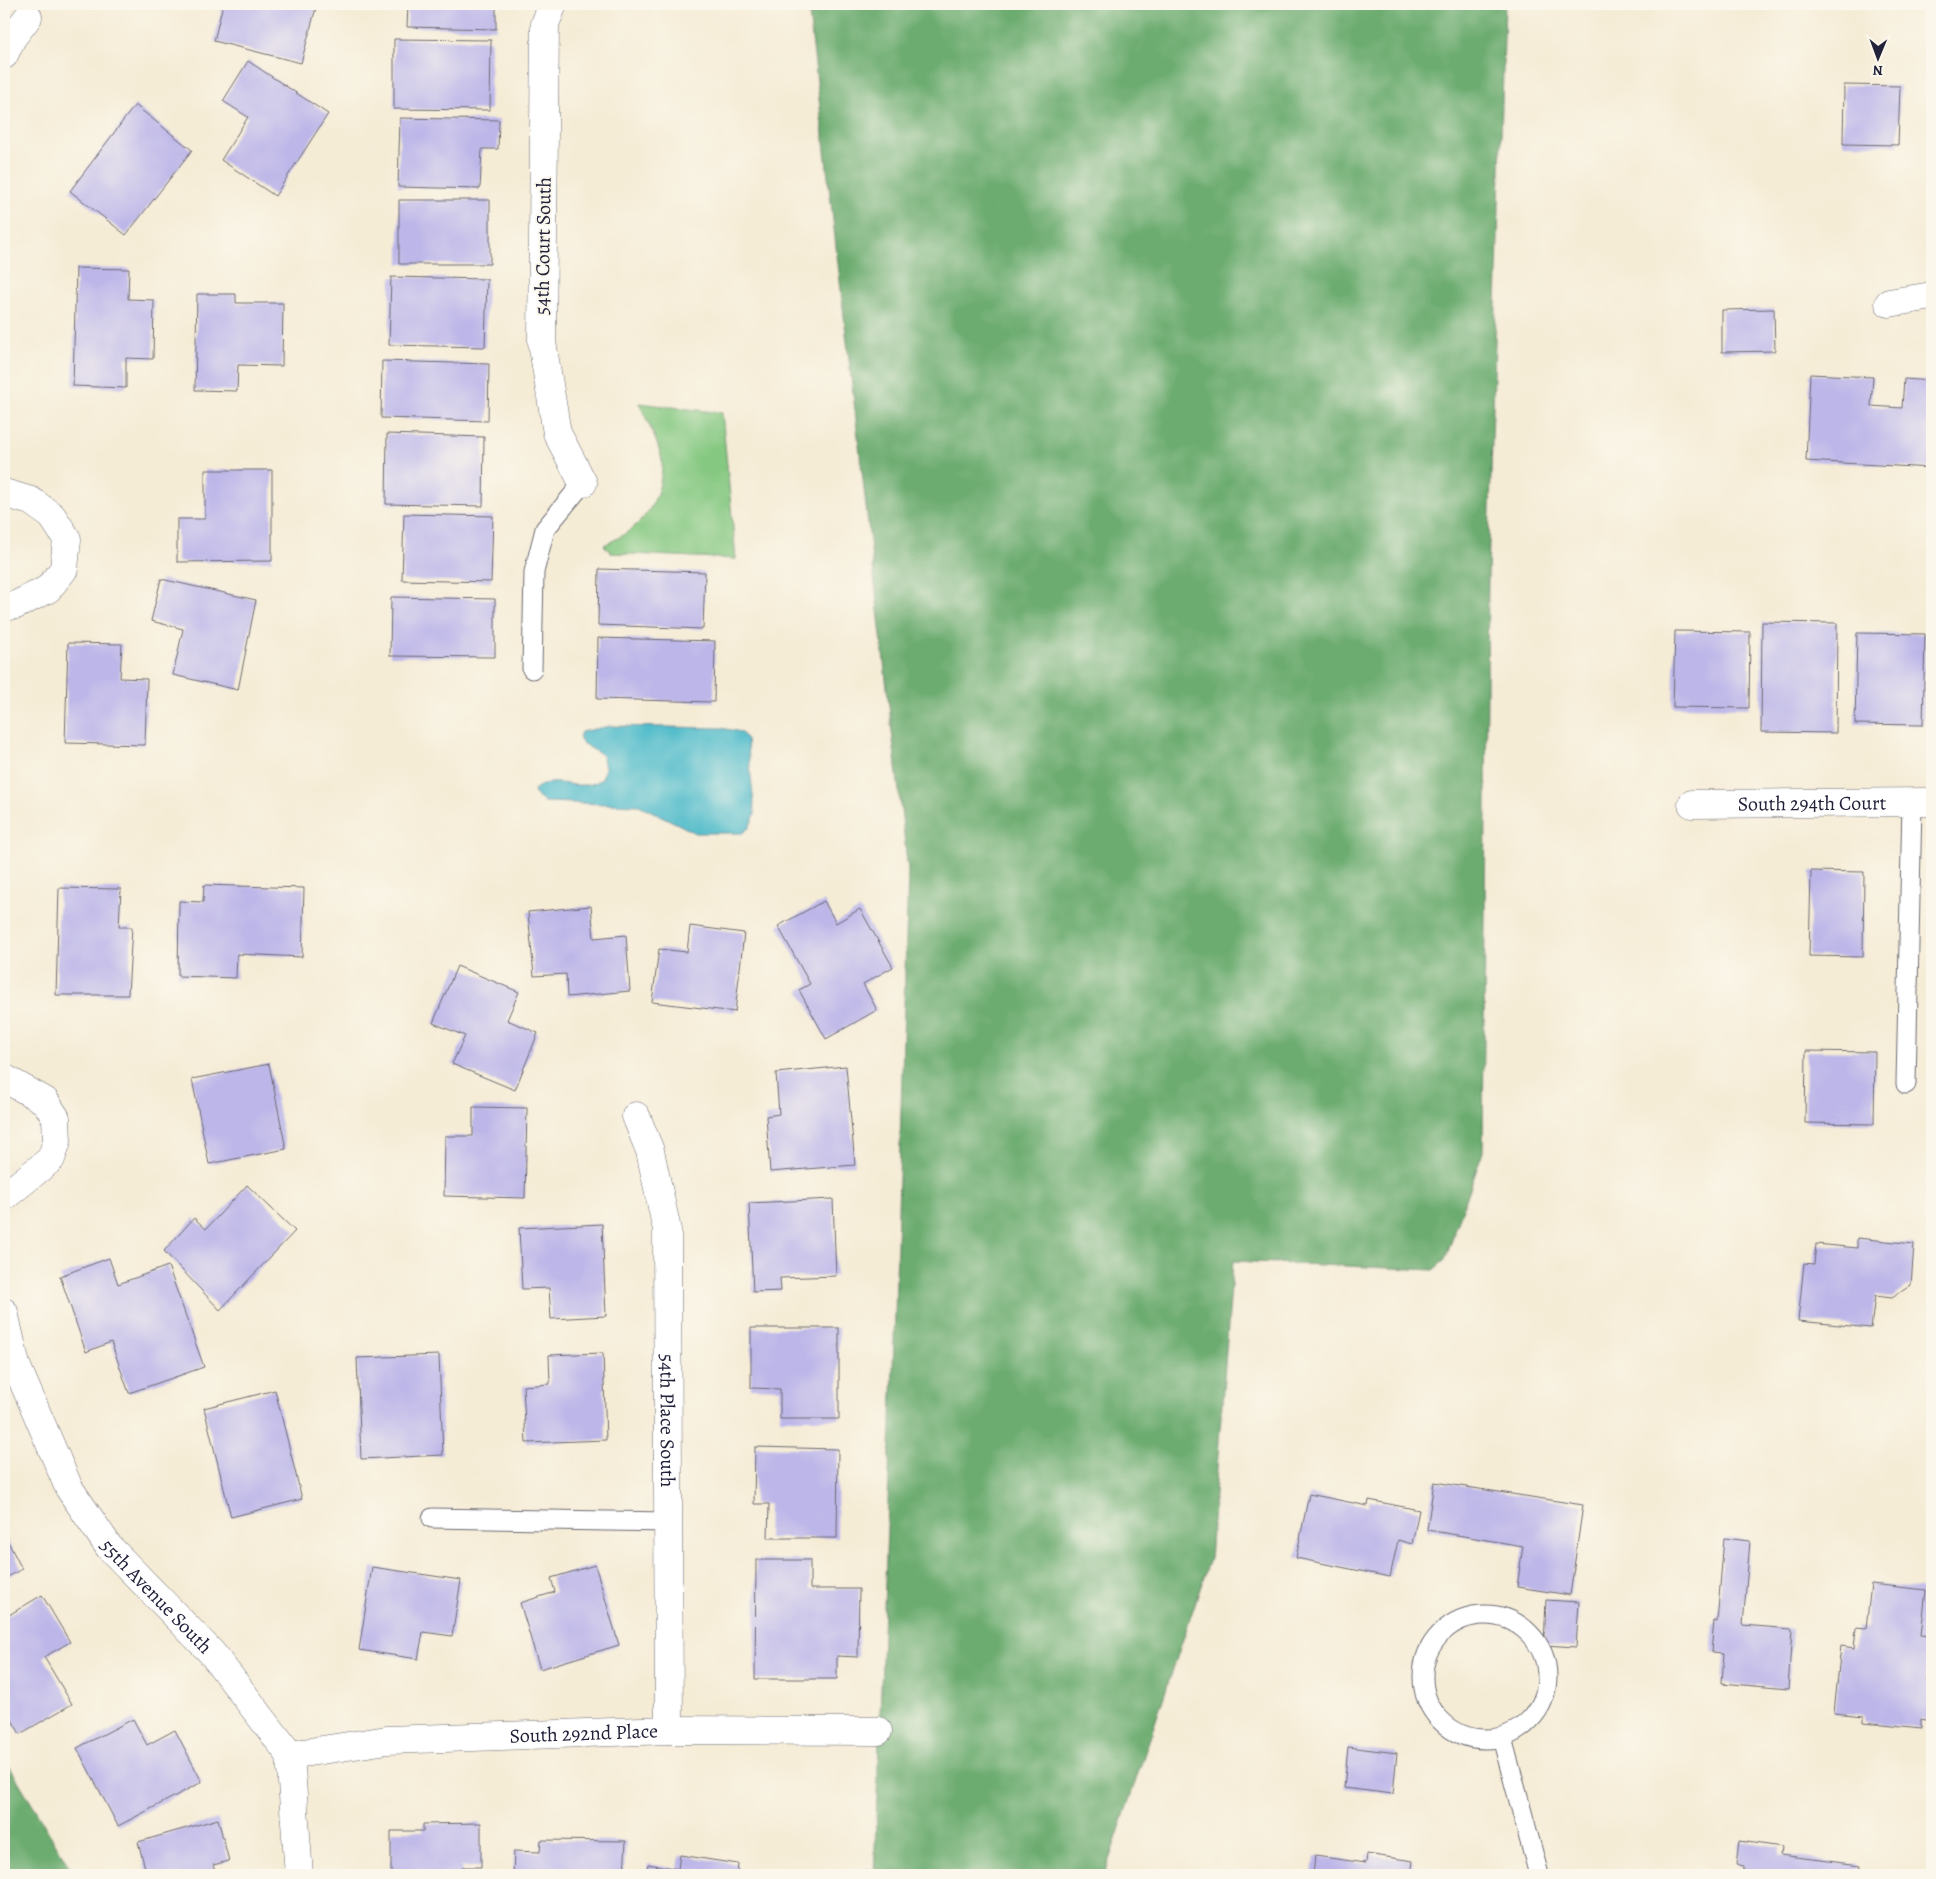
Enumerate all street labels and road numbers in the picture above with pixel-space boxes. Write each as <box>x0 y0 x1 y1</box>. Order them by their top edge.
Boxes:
street label: 54th Court South <box>528 176 558 315</box>
street label: South 294th Court <box>1738 789 1887 817</box>
street label: 54th Place South <box>654 1354 682 1488</box>
street label: 55th Avenue South <box>94 1534 219 1660</box>
street label: South 292nd Place <box>509 1717 658 1749</box>

